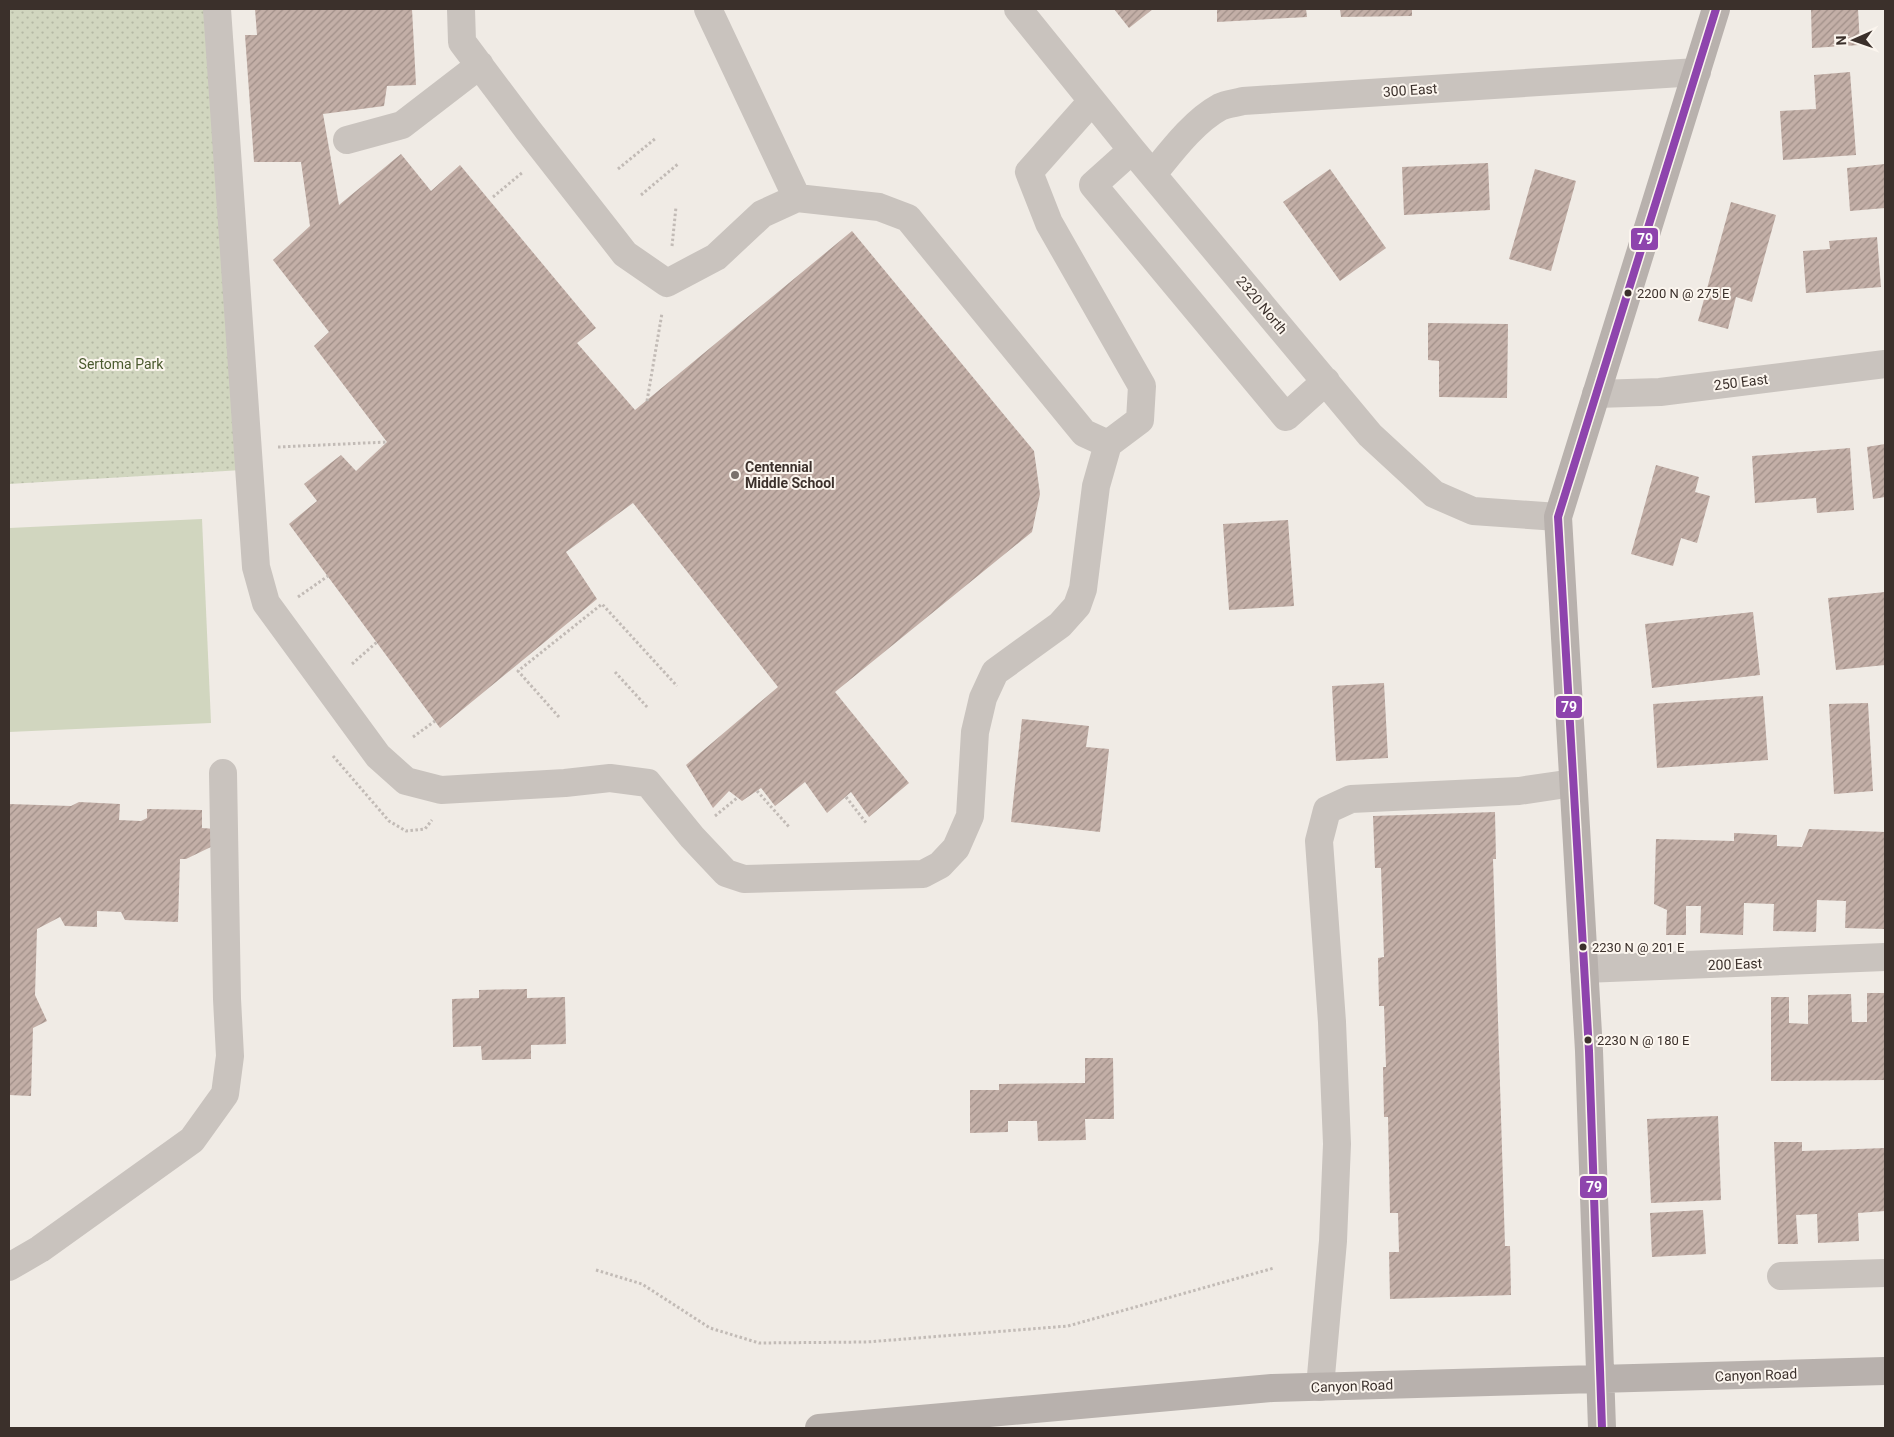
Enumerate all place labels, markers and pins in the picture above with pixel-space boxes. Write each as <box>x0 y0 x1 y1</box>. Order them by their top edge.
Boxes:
place label: 2200 N @ 275 E <box>1637 286 1729 301</box>
marker: 2200 N @ 275 E <box>1623 288 1633 298</box>
place label: Centennial Middle School <box>745 459 835 491</box>
marker: Centennial Middle School <box>729 469 741 481</box>
place label: 2230 N @ 201 E <box>1592 940 1684 955</box>
marker: 2230 N @ 201 E <box>1578 942 1588 952</box>
place label: 2230 N @ 180 E <box>1597 1033 1689 1048</box>
marker: 2230 N @ 180 E <box>1583 1035 1593 1045</box>

